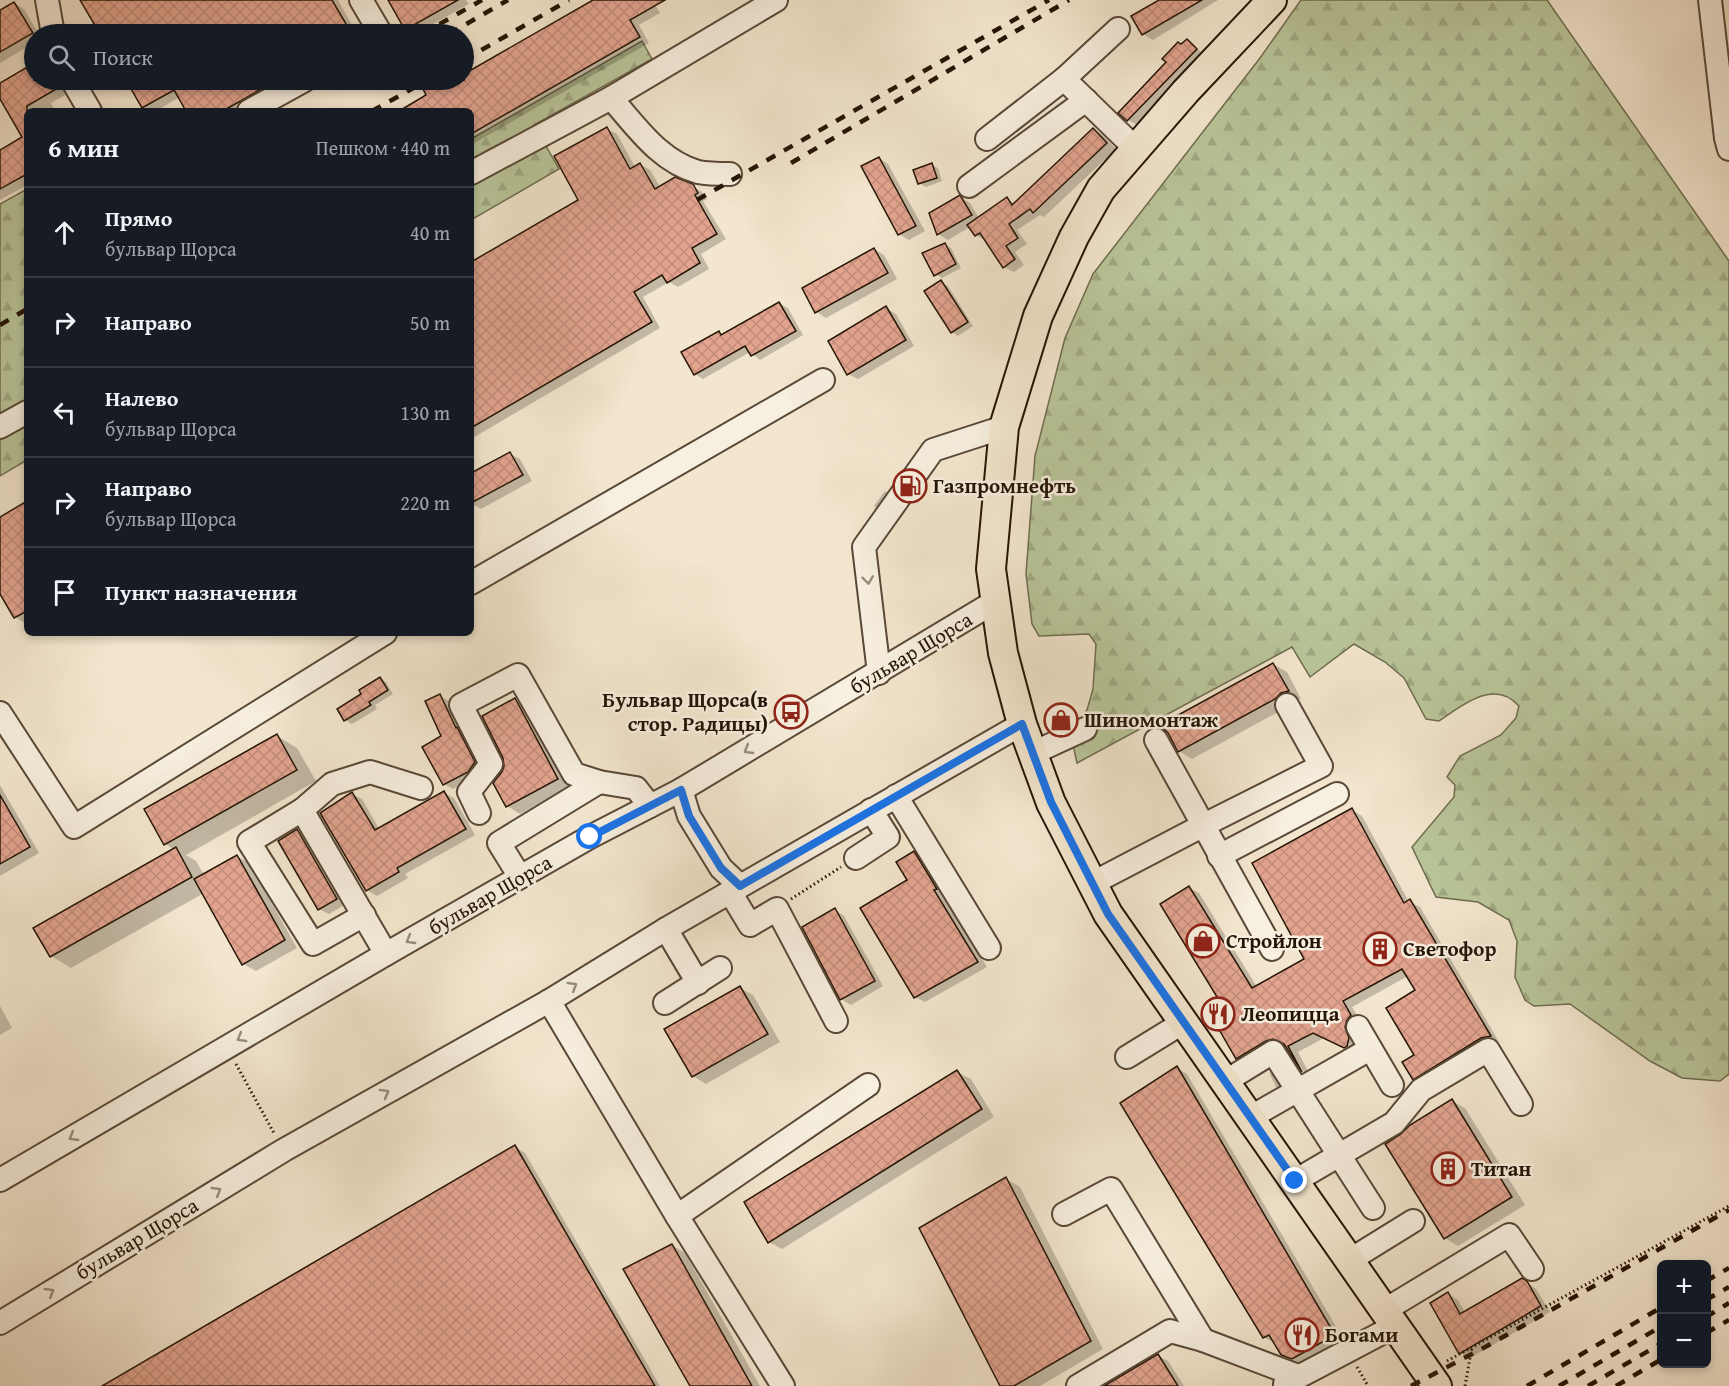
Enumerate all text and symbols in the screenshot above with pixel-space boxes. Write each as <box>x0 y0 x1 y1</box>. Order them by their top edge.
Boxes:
search box <box>24 24 474 90</box>
icon: search <box>45 41 78 74</box>
text: Поиск <box>93 41 153 73</box>
text: 6 мин <box>48 128 119 167</box>
text: Пешком · 440 m <box>316 133 450 162</box>
text: Прямо <box>105 202 172 234</box>
icon: ahead <box>48 216 81 249</box>
text: 40 m <box>410 218 450 247</box>
text: бульвар Щорса <box>105 234 237 263</box>
icon: right <box>48 306 81 339</box>
text: Направо <box>105 306 192 338</box>
text: 50 m <box>410 308 450 337</box>
text: Налево <box>105 382 178 414</box>
icon: left <box>48 396 81 429</box>
text: 130 m <box>400 398 450 427</box>
text: бульвар Щорса <box>105 414 237 443</box>
fuel station icon: Газпромнефть <box>892 468 928 504</box>
place label: Газпромнефть <box>933 470 1076 501</box>
text: Направо <box>105 472 192 504</box>
icon: right <box>48 486 81 519</box>
text: 220 m <box>400 488 450 517</box>
text: бульвар Щорса <box>105 504 237 533</box>
one-way arrow <box>861 575 873 584</box>
icon: arrive <box>48 576 81 609</box>
text: Пункт назначения <box>105 576 297 608</box>
street label: бульвар Щорса <box>844 604 978 701</box>
place label: Бульвар Щорса(в стор. Радицы) <box>602 684 768 739</box>
bus stop icon: Бульвар Щорса(в стор. Радицы) <box>773 694 809 730</box>
shop icon: Шиномонтаж <box>1043 702 1079 738</box>
place label: Шиномонтаж <box>1084 704 1218 735</box>
one-way arrow <box>744 743 754 755</box>
route start <box>576 823 602 849</box>
street label: бульвар Щорса <box>422 847 557 943</box>
shop icon: Стройлон <box>1185 923 1221 959</box>
place label: Стройлон <box>1226 925 1322 956</box>
building icon: Светофор <box>1362 931 1398 967</box>
one-way arrow <box>406 933 416 945</box>
place label: Светофор <box>1403 933 1497 964</box>
one-way arrow <box>567 981 577 993</box>
restaurant icon: Леопицца <box>1200 996 1236 1032</box>
place label: Леопицца <box>1241 998 1340 1029</box>
one-way arrow <box>237 1031 247 1043</box>
one-way arrow <box>379 1089 389 1100</box>
one-way arrow <box>69 1130 79 1141</box>
building icon: Титан <box>1430 1151 1466 1187</box>
place label: Титан <box>1471 1153 1532 1184</box>
route end <box>1281 1167 1307 1193</box>
one-way arrow <box>211 1186 221 1198</box>
street label: бульвар Щорса <box>70 1190 204 1287</box>
map controls <box>1657 1260 1711 1368</box>
button: + <box>1657 1260 1711 1314</box>
one-way arrow <box>44 1288 54 1300</box>
button: − <box>1657 1314 1711 1368</box>
restaurant icon: Богами <box>1284 1317 1320 1353</box>
place label: Богами <box>1325 1319 1398 1350</box>

